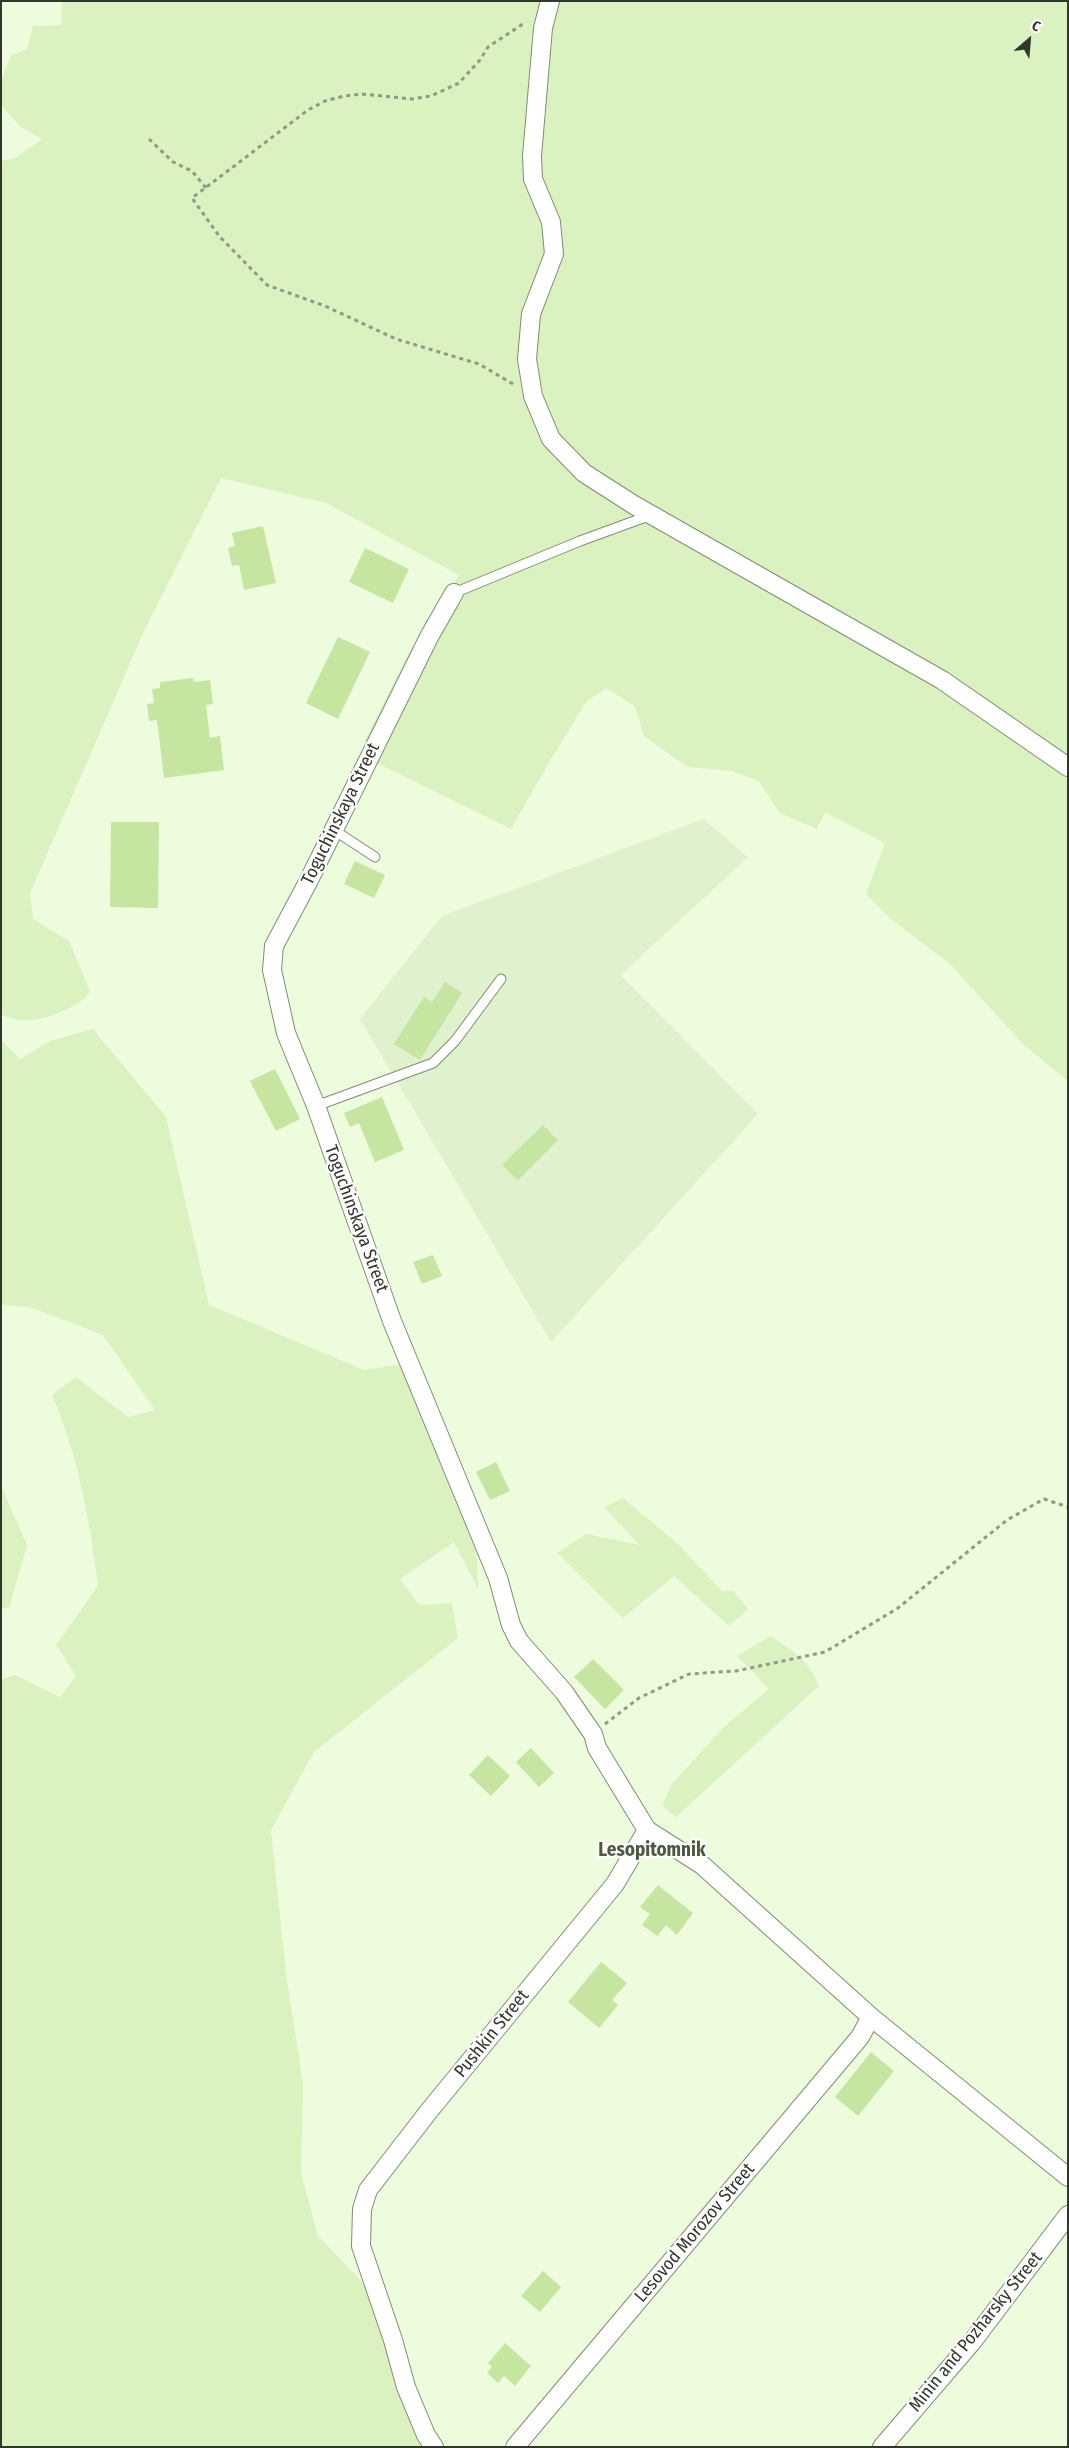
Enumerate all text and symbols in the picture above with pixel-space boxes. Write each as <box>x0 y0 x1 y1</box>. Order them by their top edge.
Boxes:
north arrow <box>1004 15 1054 65</box>
text: С <box>1029 17 1043 35</box>
street label: Toguchinskaya Street <box>297 740 385 888</box>
street label: Toguchinskaya Street <box>319 1142 393 1296</box>
district label: Lesopitomnik <box>598 1840 706 1862</box>
street label: Pushkin Street <box>450 1986 534 2082</box>
street label: Lesovod Morozov Street <box>630 2159 760 2307</box>
street label: Minin and Pozharsky Street <box>905 2248 1047 2416</box>

